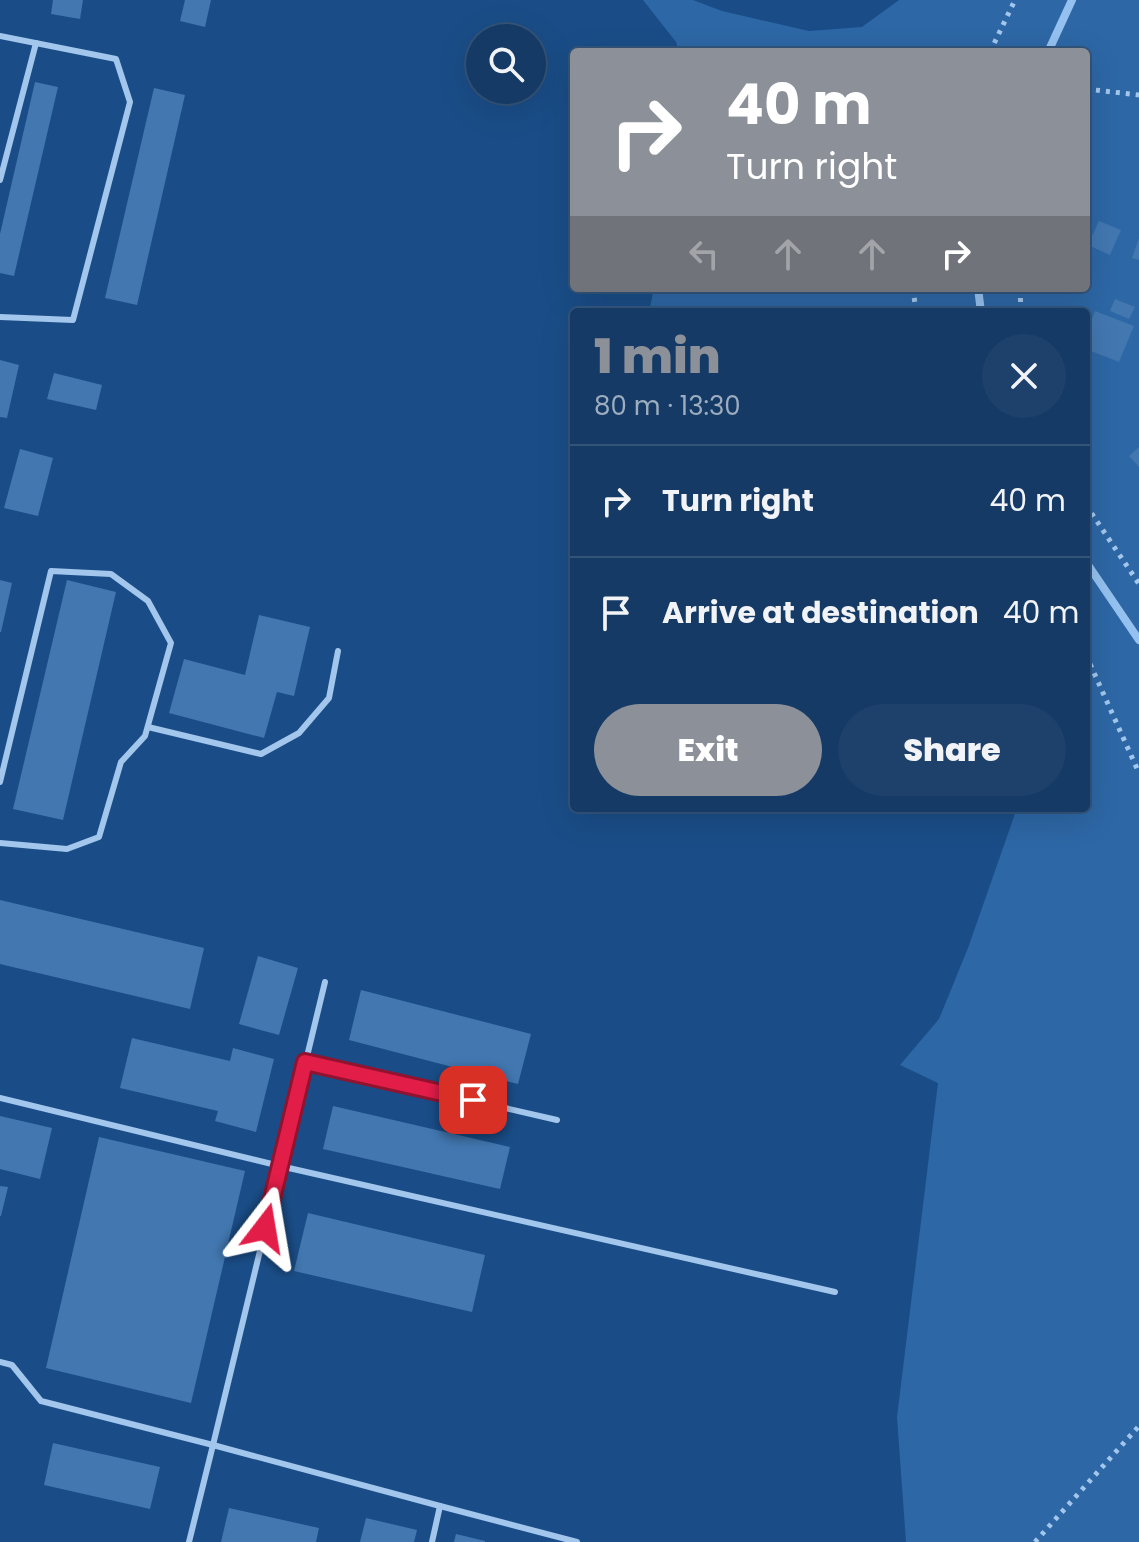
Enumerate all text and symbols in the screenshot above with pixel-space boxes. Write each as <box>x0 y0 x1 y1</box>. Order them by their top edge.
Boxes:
map controls <box>466 24 546 104</box>
button: search <box>466 24 546 104</box>
text: 40 m <box>726 65 872 144</box>
icon: right <box>594 80 698 184</box>
text: Turn right <box>726 141 897 192</box>
icon: left <box>682 232 726 276</box>
icon: ahead <box>766 232 810 276</box>
icon: ahead <box>850 232 894 276</box>
icon: right <box>934 232 978 276</box>
text: 1 min <box>594 323 721 390</box>
button: close <box>982 334 1066 418</box>
text: 80 m · 13:30 <box>594 388 741 424</box>
icon: right <box>594 479 638 523</box>
text: Turn right <box>662 479 814 522</box>
text: 40 m <box>989 479 1066 522</box>
icon: arrive <box>594 591 638 635</box>
text: Arrive at destination <box>662 591 979 634</box>
text: 40 m <box>1003 591 1079 634</box>
button: Exit <box>594 704 822 796</box>
button: Share <box>838 704 1066 796</box>
pin <box>439 1066 507 1134</box>
icon: arrive <box>451 1078 495 1122</box>
position arrow <box>223 1186 307 1270</box>

